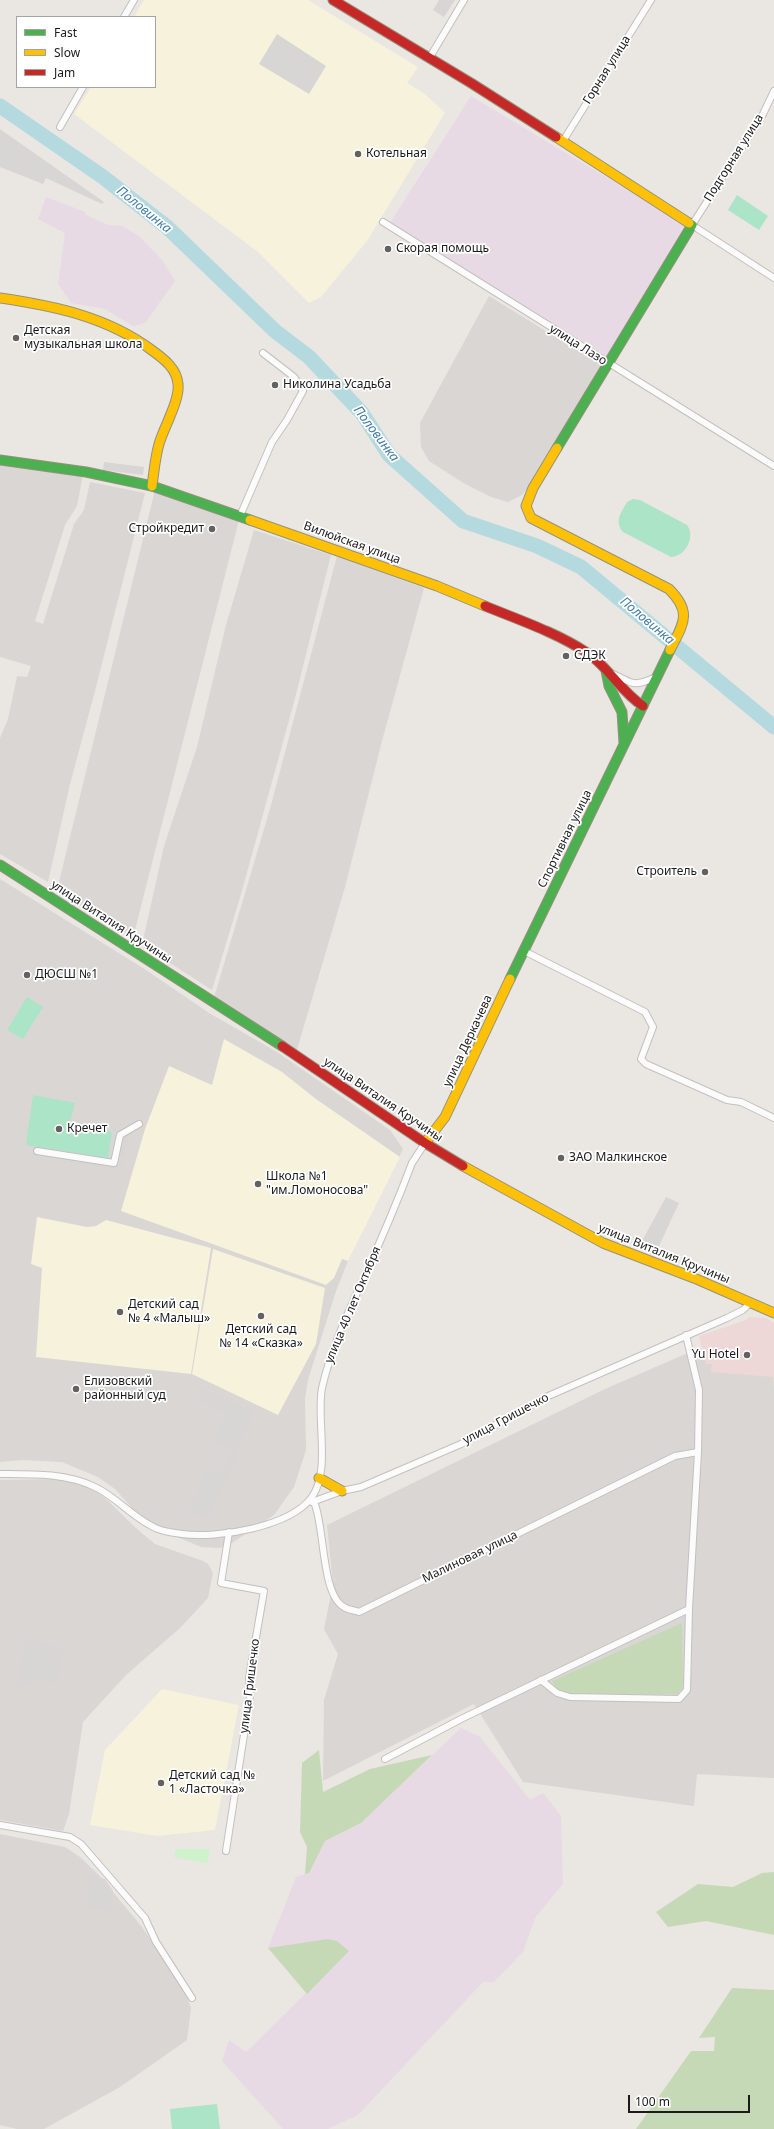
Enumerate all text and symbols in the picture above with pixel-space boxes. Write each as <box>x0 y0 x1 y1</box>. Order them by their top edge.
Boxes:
legend <box>16 16 156 88</box>
text: Fast <box>54 24 77 41</box>
street label: Горная улица <box>580 33 634 107</box>
text: Slow <box>54 44 80 61</box>
text: Jam <box>54 64 75 81</box>
street label: Подгорная улица <box>701 111 767 205</box>
place label: Котельная <box>366 147 427 161</box>
marker: Котельная <box>353 149 363 159</box>
water label: Половинка <box>114 183 174 237</box>
place label: Скорая помощь <box>396 242 489 256</box>
marker: Скорая помощь <box>383 244 393 254</box>
street label: улица Лазо <box>547 322 609 368</box>
place label: Детская музыкальная школа <box>24 324 142 352</box>
marker: Детская музыкальная школа <box>11 333 21 343</box>
place label: Николина Усадьба <box>283 378 391 392</box>
marker: Николина Усадьба <box>270 380 280 390</box>
water label: Половинка <box>350 403 402 465</box>
street label: Вилюйская улица <box>302 519 402 567</box>
place label: Стройкредит <box>128 522 204 536</box>
marker: Стройкредит <box>207 524 217 534</box>
water label: Половинка <box>617 594 677 648</box>
place label: СДЭК <box>574 649 606 663</box>
marker: СДЭК <box>561 651 571 661</box>
street label: Спортивная улица <box>535 788 595 890</box>
place label: Строитель <box>636 865 697 879</box>
marker: Строитель <box>700 867 710 877</box>
street label: улица Виталия Кручины <box>48 878 174 966</box>
place label: ДЮСШ №1 <box>35 968 98 982</box>
marker: ДЮСШ №1 <box>22 970 32 980</box>
street label: улица Деркачева <box>440 993 496 1089</box>
street label: улица Виталия Кручины <box>321 1055 445 1145</box>
place label: Кречет <box>67 1122 107 1136</box>
marker: Кречет <box>54 1124 64 1134</box>
place label: ЗАО Малкинское <box>569 1151 667 1165</box>
marker: ЗАО Малкинское <box>556 1153 566 1163</box>
place label: Школа №1 "им.Ломоносова" <box>266 1170 368 1198</box>
marker: Школа №1 "им.Ломоносова" <box>253 1179 263 1189</box>
street label: улица Виталия Кручины <box>596 1221 732 1287</box>
street label: улица 40 лет Октября <box>322 1244 384 1366</box>
place label: Детский сад № 4 «Малыш» <box>128 1298 210 1326</box>
marker: Детский сад № 4 «Малыш» <box>115 1307 125 1317</box>
marker: Детский сад № 14 «Сказка» <box>256 1311 266 1321</box>
place label: Детский сад № 14 «Сказка» <box>219 1323 303 1351</box>
place label: Yu Hotel <box>692 1348 739 1362</box>
marker: Yu Hotel <box>742 1350 752 1360</box>
place label: Елизовский районный суд <box>84 1375 166 1403</box>
marker: Елизовский районный суд <box>71 1384 81 1394</box>
street label: улица Гришечко <box>461 1390 551 1448</box>
street label: Малиновая улица <box>420 1528 520 1586</box>
street label: улица Гришечко <box>237 1638 263 1734</box>
place label: Детский сад № 1 «Ласточка» <box>169 1769 255 1797</box>
marker: Детский сад № 1 «Ласточка» <box>156 1778 166 1788</box>
scale bar <box>630 2087 752 2113</box>
text: 100 m <box>635 2093 670 2110</box>

